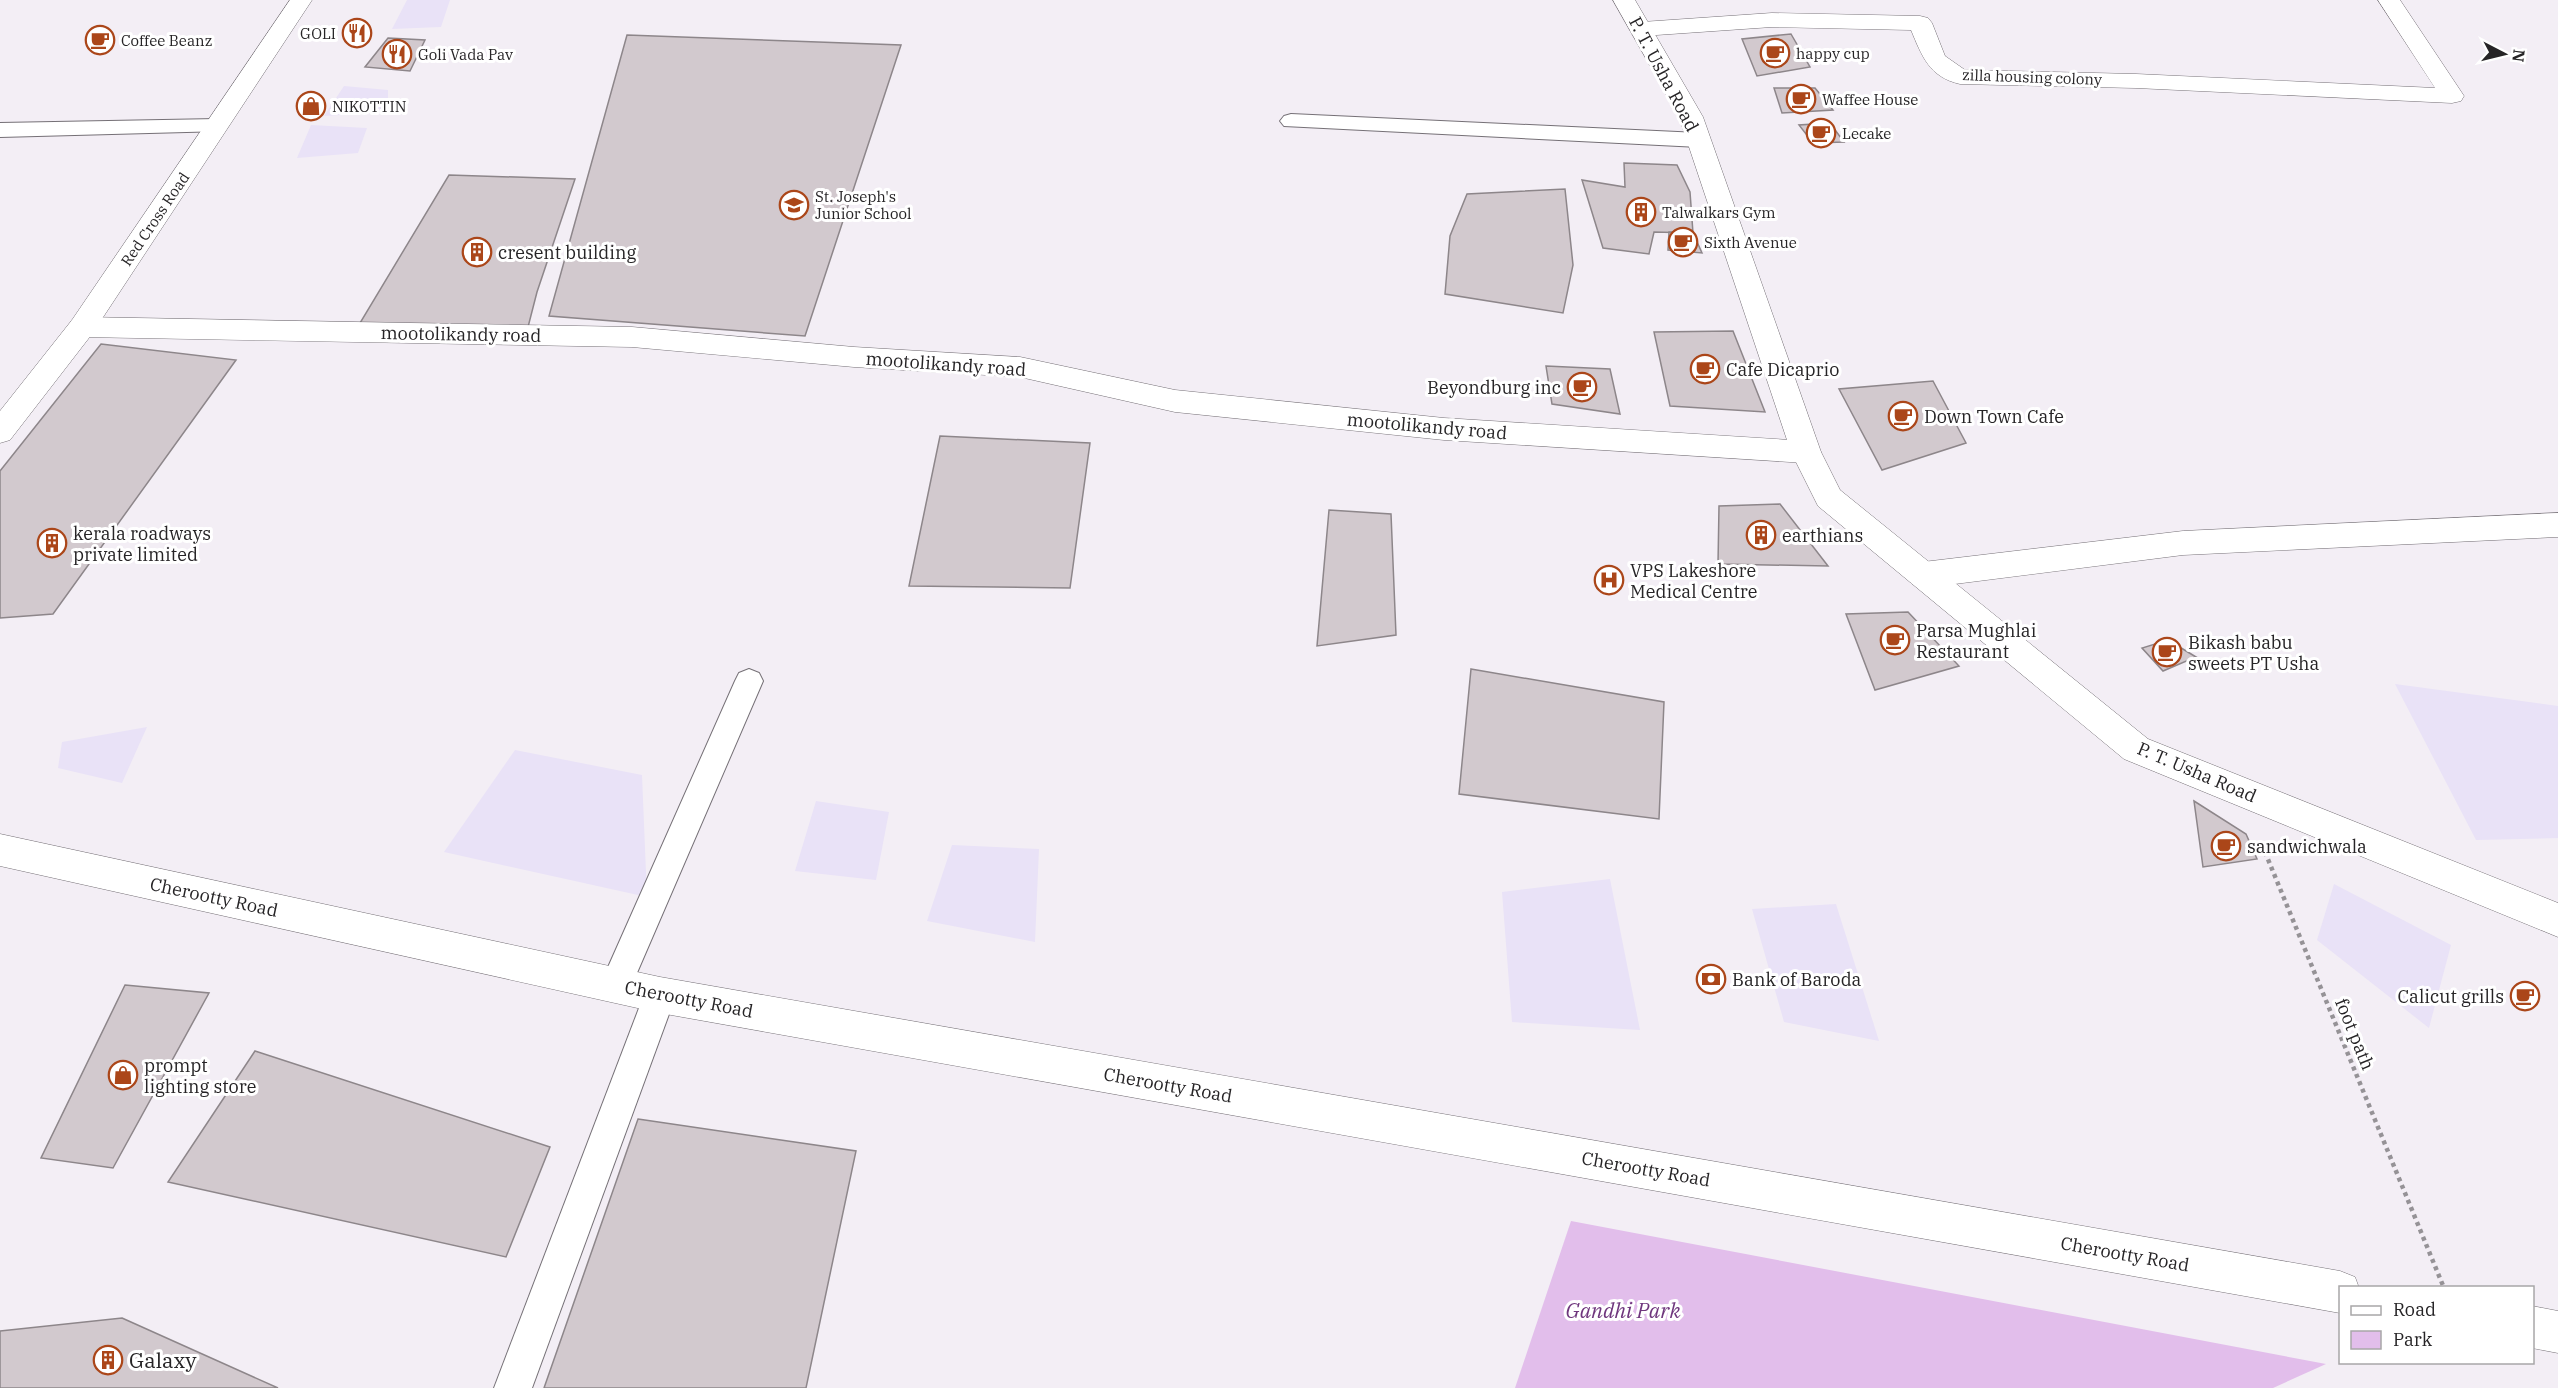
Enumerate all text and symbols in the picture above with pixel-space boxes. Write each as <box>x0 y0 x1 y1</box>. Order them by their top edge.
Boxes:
street label: P. T. Usha Road <box>1624 12 1704 136</box>
restaurant icon: GOLI <box>341 17 373 49</box>
cafe icon: Coffee Beanz <box>84 24 116 56</box>
place label: GOLI <box>300 24 336 43</box>
north arrow <box>2474 24 2534 84</box>
place label: Coffee Beanz <box>121 31 212 50</box>
cafe icon: happy cup <box>1759 37 1791 69</box>
restaurant icon: Goli Vada Pav <box>381 38 413 70</box>
place label: happy cup <box>1796 44 1870 63</box>
place label: Goli Vada Pav <box>418 45 513 64</box>
text: N <box>2508 48 2530 63</box>
street label: zilla housing colony <box>1962 65 2102 89</box>
cafe icon: Waffee House <box>1785 83 1817 115</box>
shop icon: NIKOTTIN <box>295 90 327 122</box>
place label: Waffee House <box>1822 90 1918 109</box>
place label: NIKOTTIN <box>332 97 406 116</box>
cafe icon: Lecake <box>1805 117 1837 149</box>
place label: Lecake <box>1842 124 1891 143</box>
street label: Red Cross Road <box>117 168 193 270</box>
place label: St. Joseph's Junior School <box>815 187 911 223</box>
school or university icon: St. Joseph's Junior School <box>778 189 810 221</box>
building icon: Talwalkars Gym <box>1625 196 1657 228</box>
place label: Talwalkars Gym <box>1662 203 1776 222</box>
cafe icon: Sixth Avenue <box>1667 226 1699 258</box>
place label: Sixth Avenue <box>1704 233 1797 252</box>
building icon: cresent building <box>461 236 493 268</box>
place label: cresent building <box>498 241 636 264</box>
street label: mootolikandy road <box>380 321 542 347</box>
street label: mootolikandy road <box>865 347 1027 381</box>
cafe icon: Cafe Dicaprio <box>1689 353 1721 385</box>
place label: Cafe Dicaprio <box>1726 358 1839 381</box>
cafe icon: Beyondburg inc <box>1566 371 1598 403</box>
place label: Beyondburg inc <box>1427 376 1561 399</box>
cafe icon: Down Town Cafe <box>1887 400 1919 432</box>
place label: Down Town Cafe <box>1924 405 2064 428</box>
street label: mootolikandy road <box>1346 408 1508 444</box>
building icon: earthians <box>1745 519 1777 551</box>
place label: kerala roadways private limited <box>73 522 211 566</box>
place label: earthians <box>1782 524 1863 547</box>
building icon: kerala roadways private limited <box>36 527 68 559</box>
place label: VPS Lakeshore Medical Centre <box>1630 559 1757 603</box>
hospital icon: VPS Lakeshore Medical Centre <box>1593 564 1625 596</box>
place label: Parsa Mughlai Restaurant <box>1916 619 2037 663</box>
cafe icon: Parsa Mughlai Restaurant <box>1879 624 1911 656</box>
place label: Bikash babu sweets PT Usha <box>2188 631 2319 675</box>
cafe icon: Bikash babu sweets PT Usha <box>2151 636 2183 668</box>
street label: P. T. Usha Road <box>2134 737 2260 807</box>
cafe icon: sandwichwala <box>2210 830 2242 862</box>
place label: sandwichwala <box>2247 835 2367 858</box>
street label: Cherootty Road <box>148 872 280 922</box>
bank icon: Bank of Baroda <box>1695 963 1727 995</box>
place label: Bank of Baroda <box>1732 968 1862 991</box>
street label: Cherootty Road <box>623 975 755 1023</box>
cafe icon: Calicut grills <box>2509 980 2541 1012</box>
place label: Calicut grills <box>2398 985 2504 1008</box>
street label: foot path <box>2330 995 2380 1073</box>
place label: prompt lighting store <box>144 1054 256 1098</box>
shop icon: prompt lighting store <box>107 1059 139 1091</box>
street label: Cherootty Road <box>1102 1062 1234 1108</box>
street label: Cherootty Road <box>1580 1146 1712 1192</box>
street label: Cherootty Road <box>2059 1231 2191 1277</box>
legend <box>2339 1286 2534 1364</box>
park label: Gandhi Park <box>1565 1296 1681 1324</box>
text: Road <box>2393 1298 2436 1321</box>
text: Park <box>2393 1328 2433 1351</box>
building icon: Galaxy <box>92 1344 124 1376</box>
place label: Galaxy <box>129 1346 197 1374</box>

